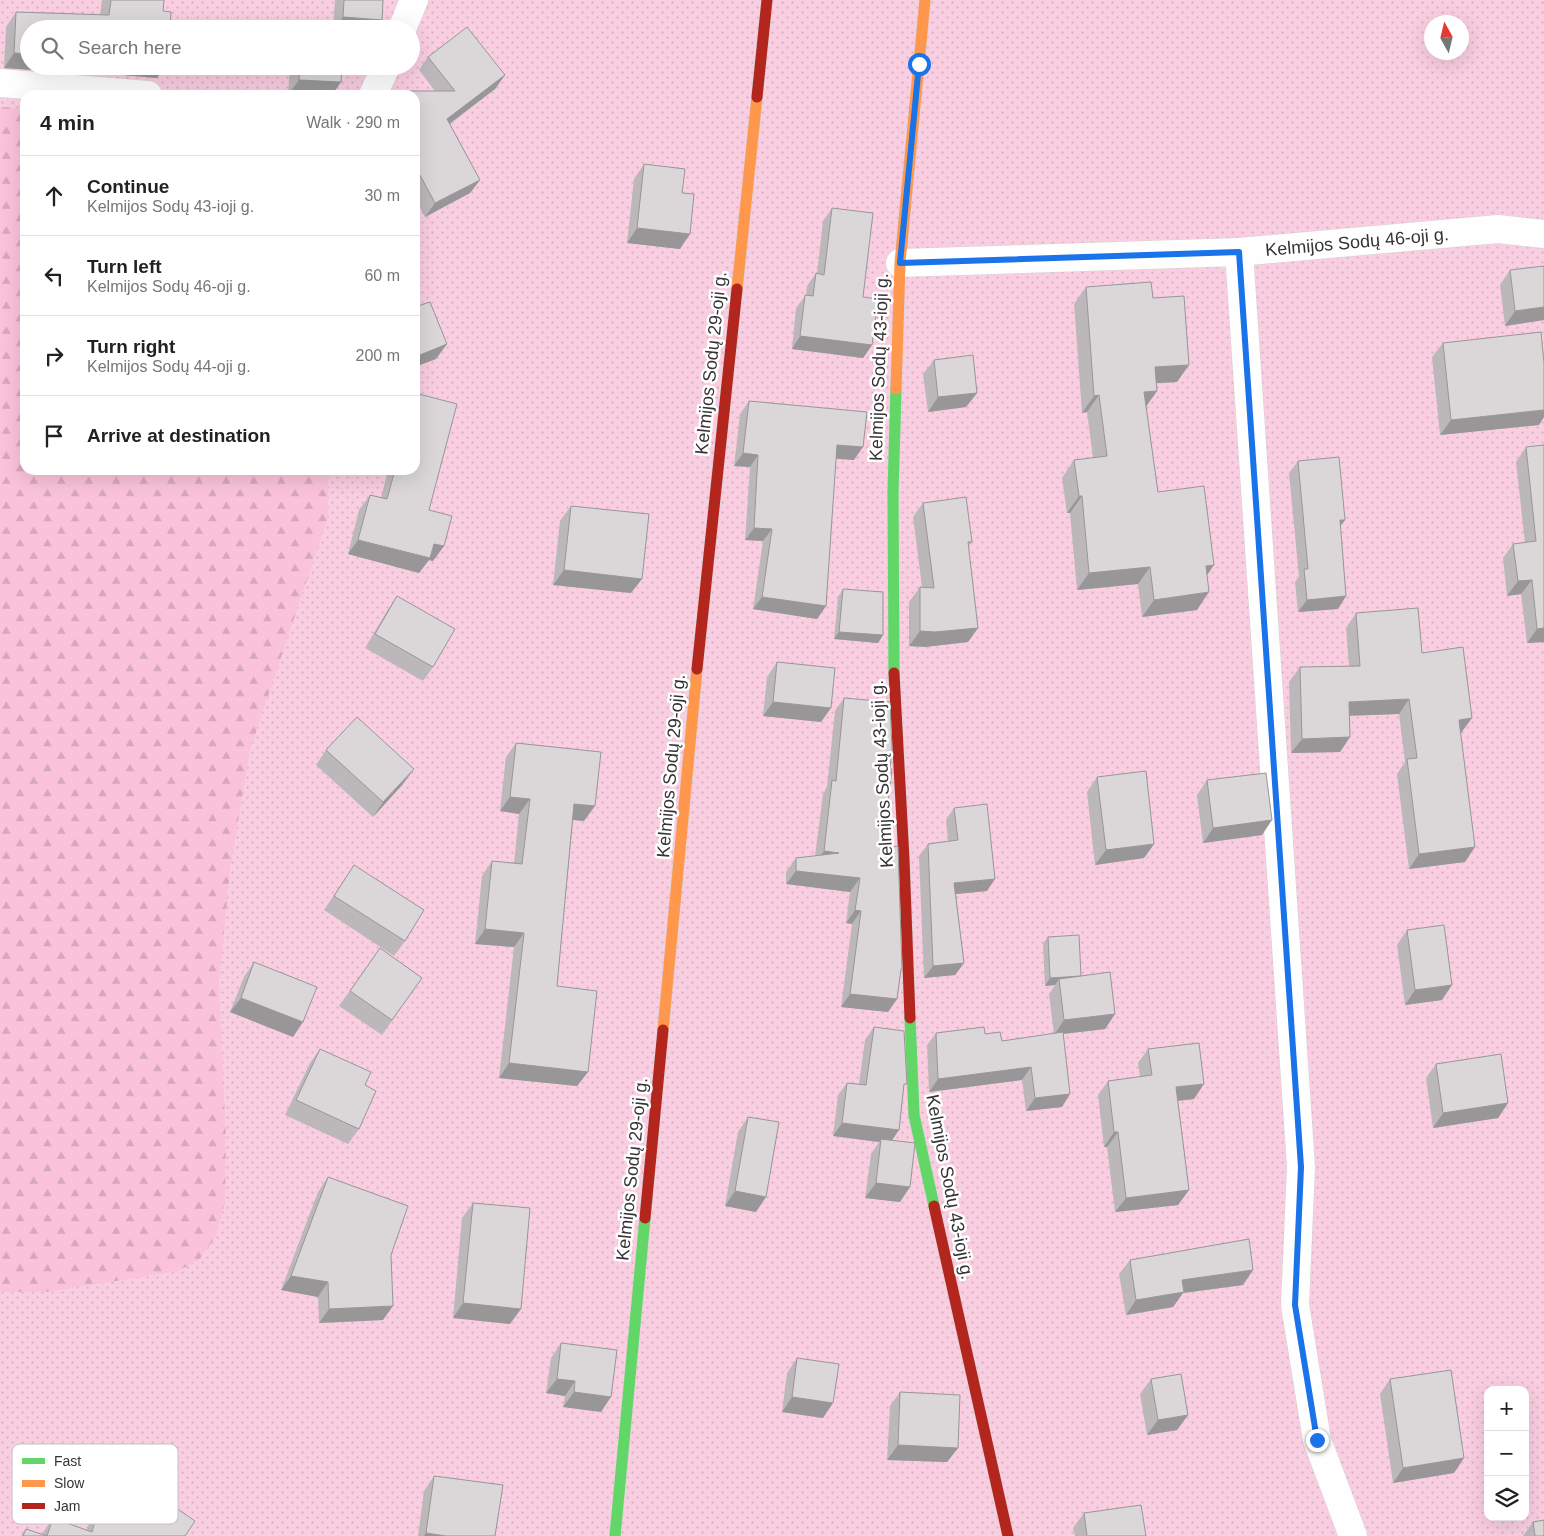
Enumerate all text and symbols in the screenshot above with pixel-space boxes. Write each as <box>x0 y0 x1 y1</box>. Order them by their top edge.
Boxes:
north arrow <box>1424 15 1469 60</box>
search box <box>20 20 420 75</box>
icon: search <box>38 34 66 62</box>
text: Search here <box>78 37 182 58</box>
route start <box>908 53 931 76</box>
text: 4 min <box>40 111 95 134</box>
text: Walk · 290 m <box>306 114 400 131</box>
text: Continue <box>87 176 169 197</box>
icon: ahead <box>40 182 68 210</box>
text: 30 m <box>364 187 400 204</box>
text: Kelmijos Sodų 43-ioji g. <box>87 198 254 215</box>
street label: Kelmijos Sodų 46-oji g. <box>1264 224 1450 260</box>
text: Turn left <box>87 256 162 277</box>
icon: left <box>40 262 68 290</box>
text: 60 m <box>364 267 400 284</box>
street label: Kelmijos Sodų 29-oji g. <box>691 270 731 456</box>
street label: Kelmijos Sodų 43-ioji g. <box>866 273 892 461</box>
text: Kelmijos Sodų 46-oji g. <box>87 278 251 295</box>
text: Turn right <box>87 336 175 357</box>
icon: right <box>40 342 68 370</box>
text: 200 m <box>356 347 400 364</box>
text: Kelmijos Sodų 44-oji g. <box>87 358 251 375</box>
icon: arrive <box>40 422 68 450</box>
text: Arrive at destination <box>87 425 271 446</box>
street label: Kelmijos Sodų 29-oji g. <box>653 673 689 859</box>
street label: Kelmijos Sodų 43-ioji g. <box>867 680 897 868</box>
street label: Kelmijos Sodų 29-oji g. <box>612 1076 652 1262</box>
street label: Kelmijos Sodų 43-ioji g. <box>922 1093 978 1281</box>
map controls <box>1484 1386 1529 1521</box>
button: + <box>1484 1386 1529 1431</box>
route end <box>1306 1429 1329 1452</box>
button: − <box>1484 1431 1529 1476</box>
legend <box>12 1444 178 1524</box>
text: Fast <box>54 1453 81 1469</box>
text: Slow <box>54 1475 85 1491</box>
button: layers <box>1484 1476 1529 1521</box>
text: Jam <box>54 1498 80 1514</box>

